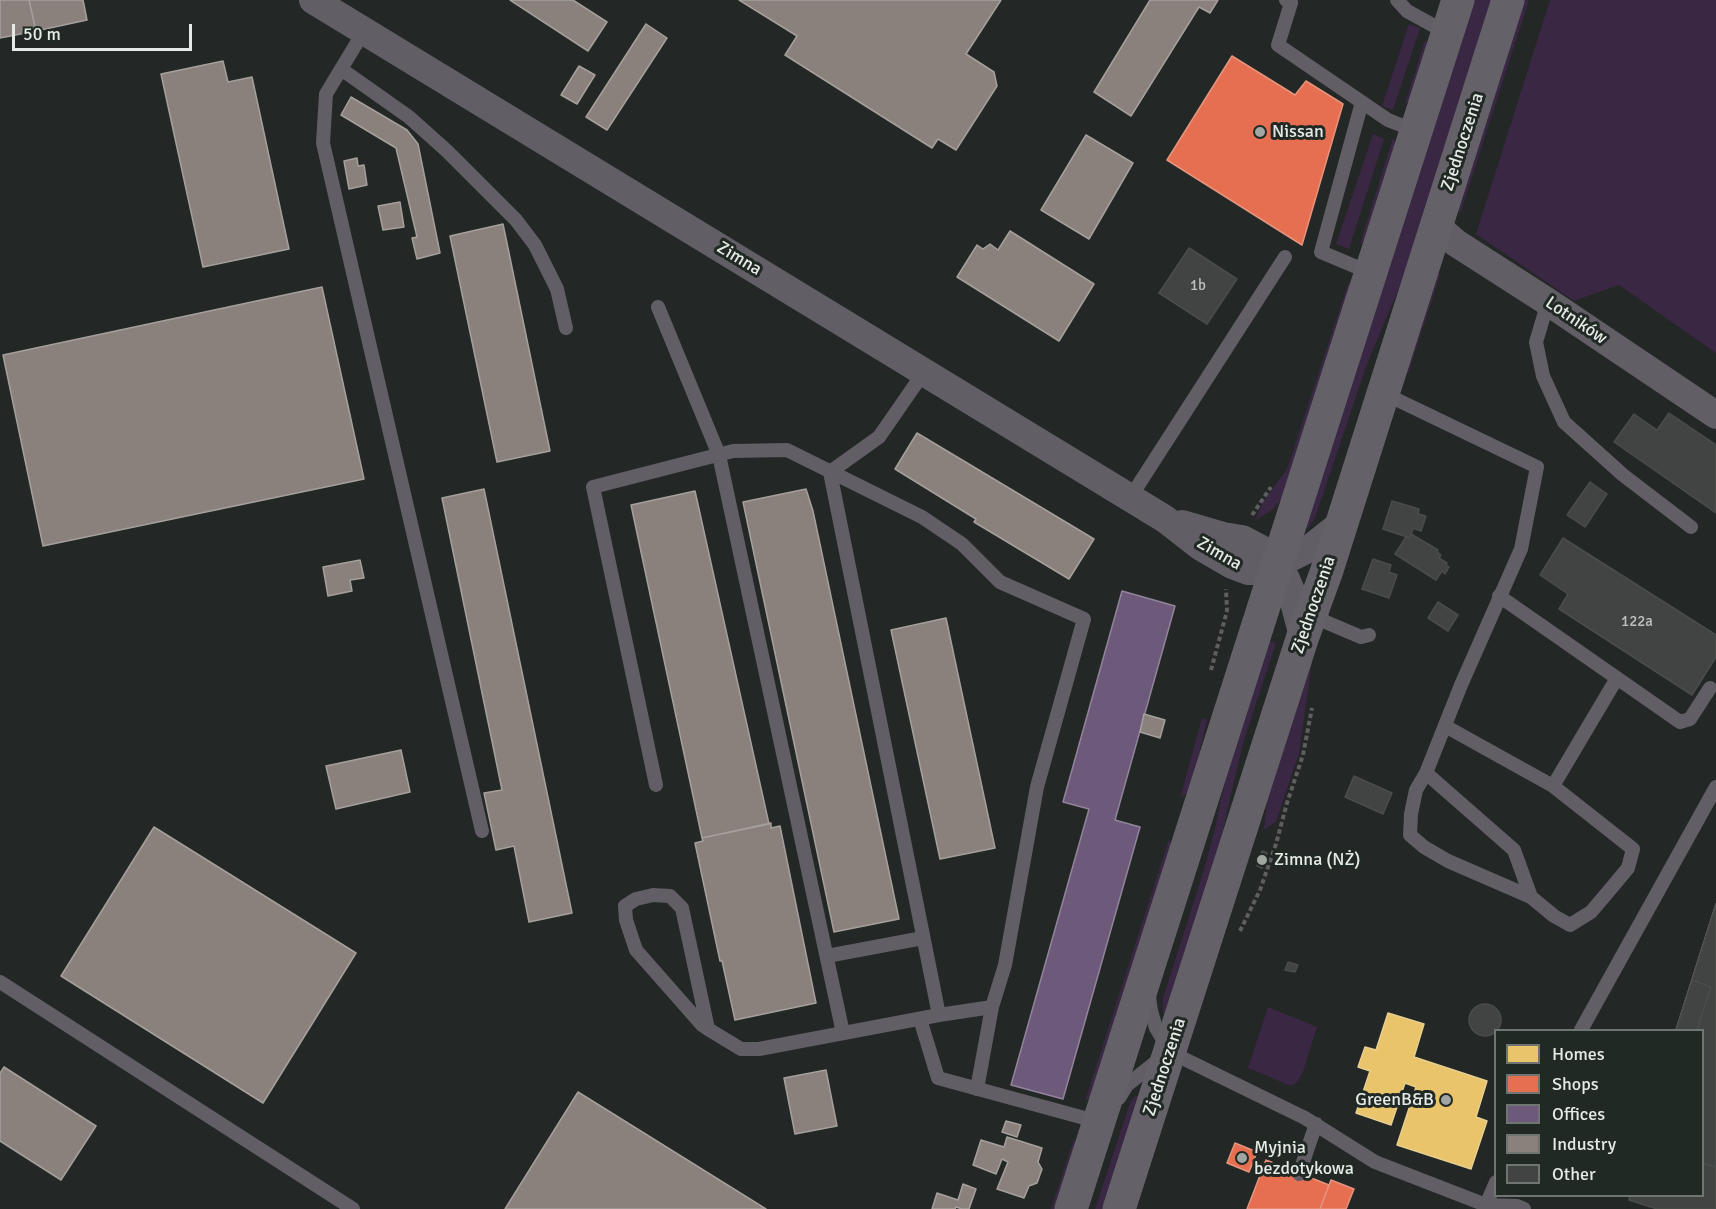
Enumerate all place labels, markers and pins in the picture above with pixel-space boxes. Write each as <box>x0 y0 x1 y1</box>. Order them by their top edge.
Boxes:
place label: Nissan <box>1272 121 1324 143</box>
marker: Nissan <box>1253 125 1267 139</box>
place label: Zimna (NŻ) <box>1274 849 1361 871</box>
marker: Zimna (NŻ) <box>1255 853 1269 867</box>
place label: GreenB&B <box>1355 1089 1434 1111</box>
marker: GreenB&B <box>1439 1093 1453 1107</box>
place label: Myjnia bezdotykowa <box>1254 1137 1354 1180</box>
marker: Myjnia bezdotykowa <box>1235 1151 1249 1165</box>

